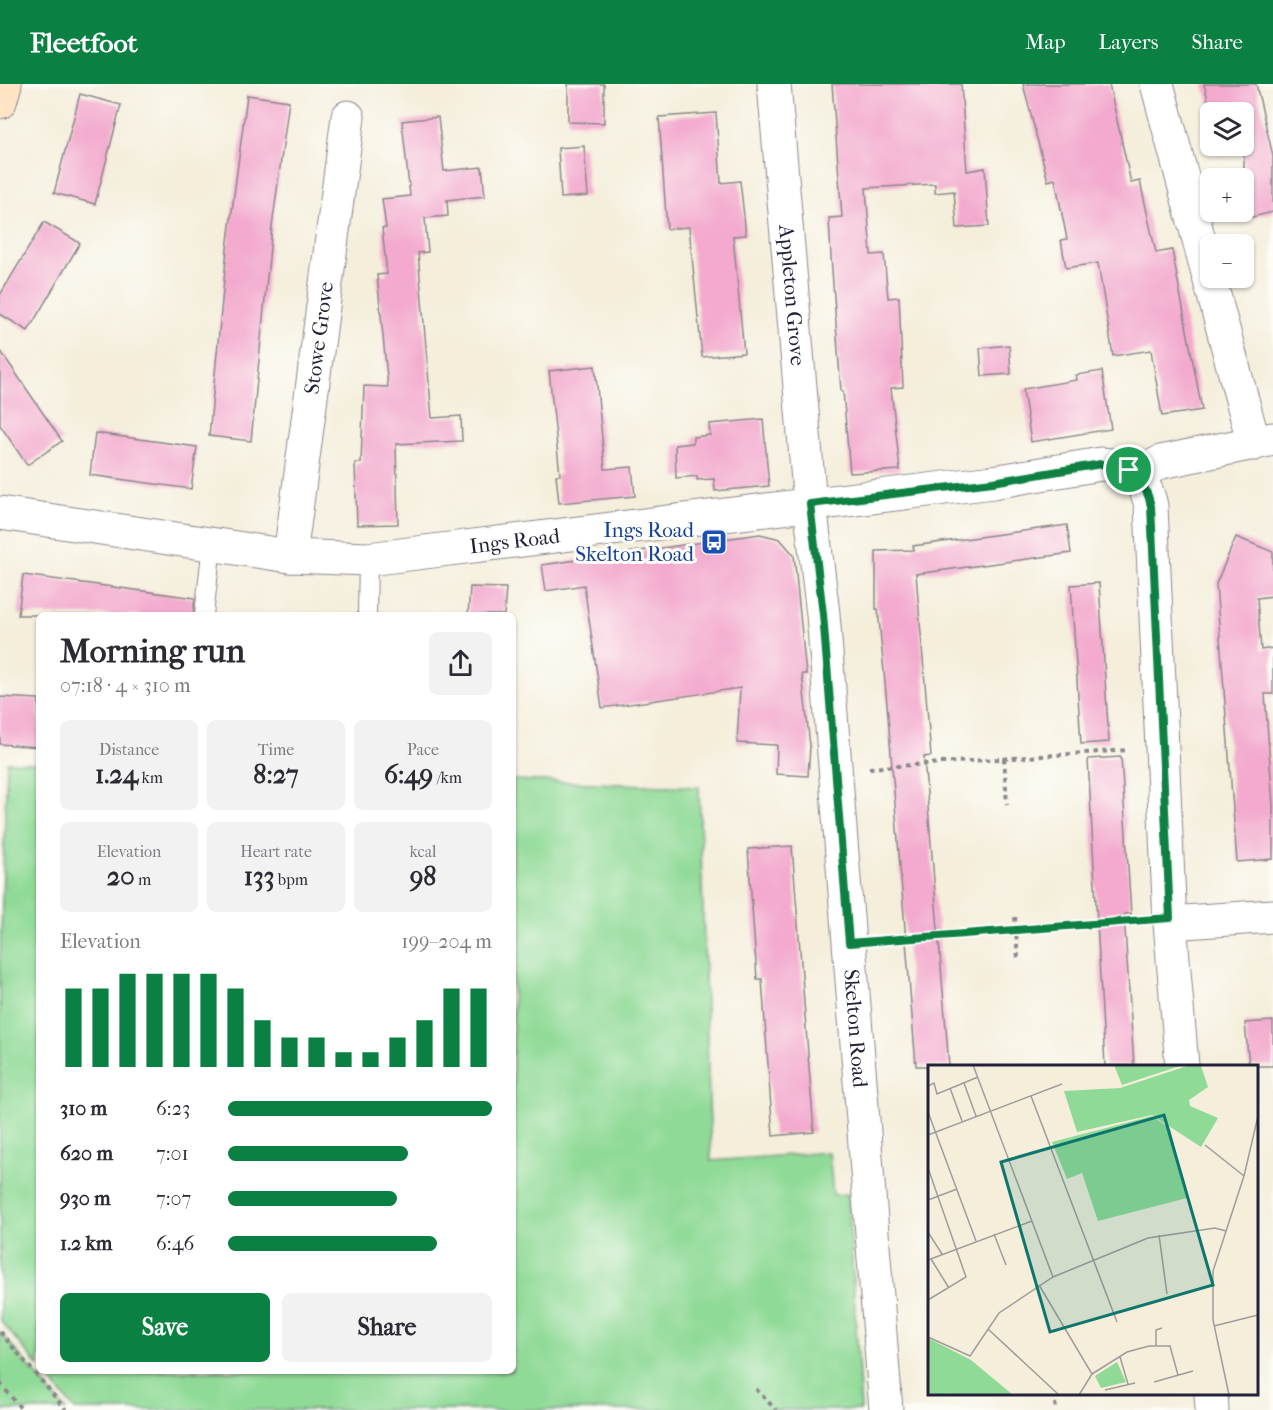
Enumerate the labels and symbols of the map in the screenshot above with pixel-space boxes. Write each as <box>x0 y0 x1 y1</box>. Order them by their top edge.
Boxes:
street label: Appleton Grove <box>774 223 810 367</box>
street label: Stowe Grove <box>300 280 338 396</box>
pin <box>1103 444 1154 495</box>
place label: Ings Road Skelton Road <box>575 518 695 566</box>
street label: Ings Road <box>468 523 562 558</box>
bus stop icon: Ings Road Skelton Road <box>699 527 729 557</box>
street label: Skelton Road <box>839 968 872 1089</box>
inset map <box>928 1065 1258 1395</box>

